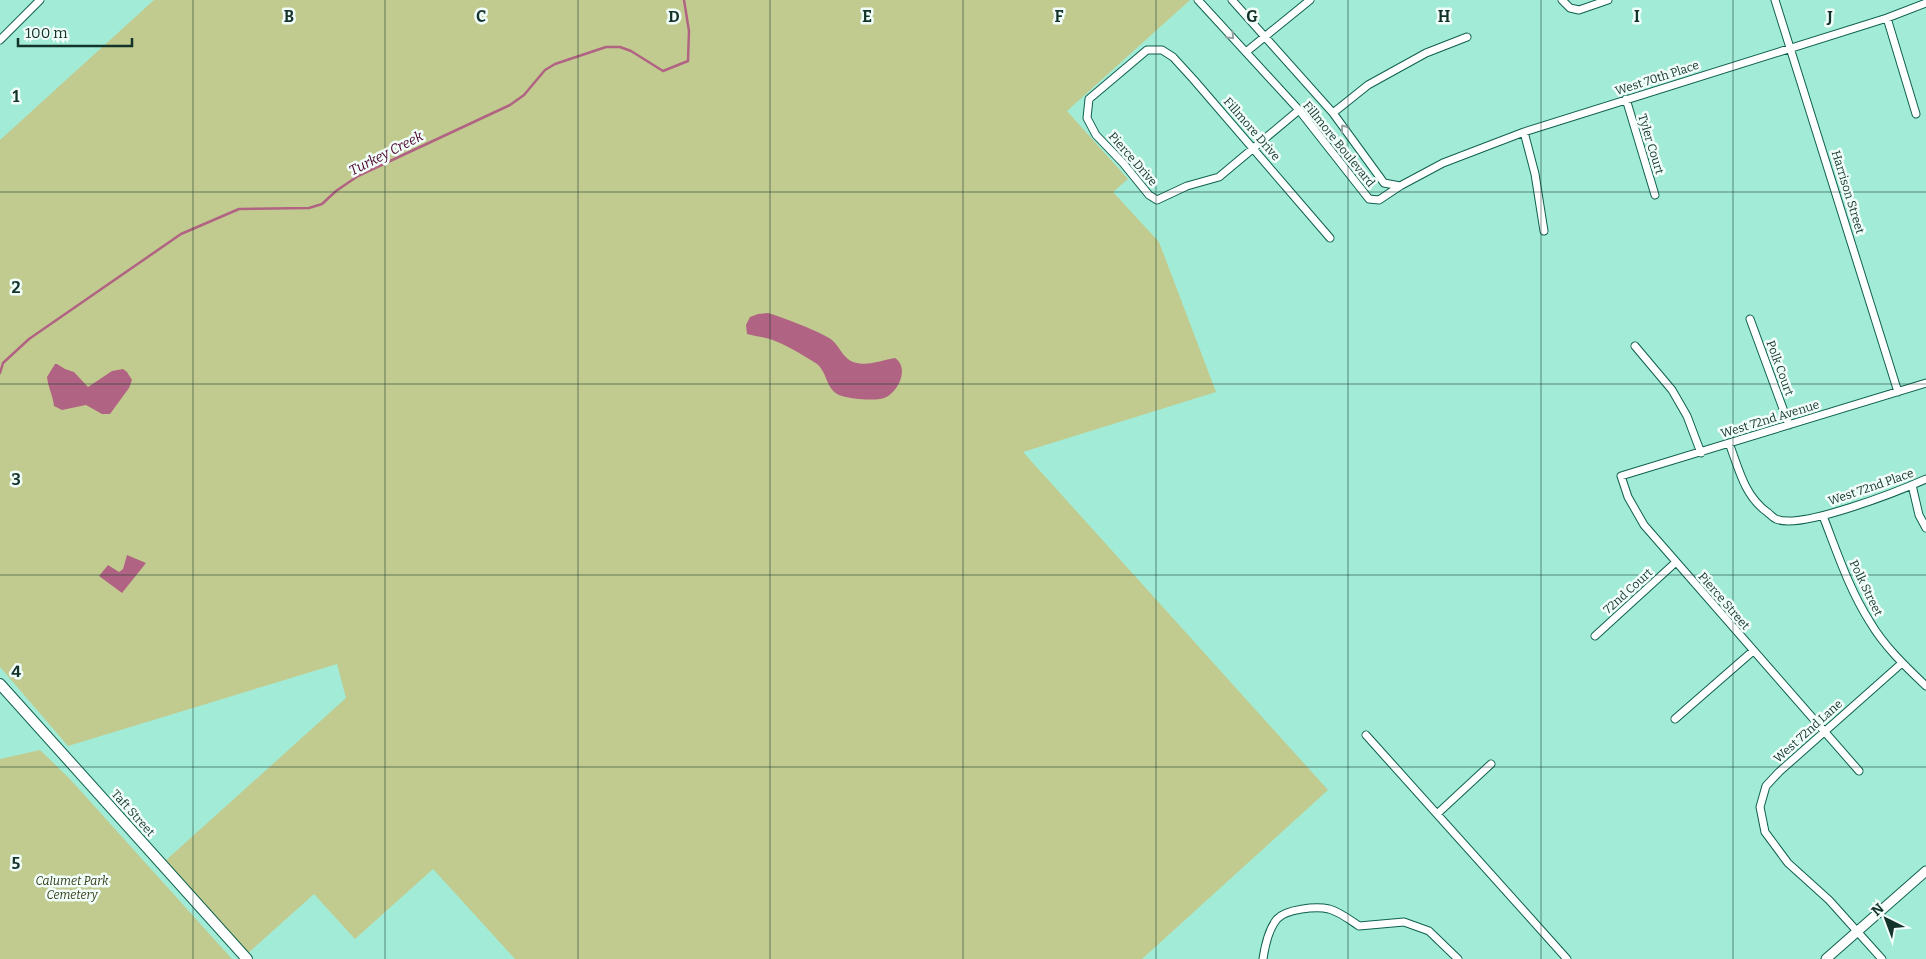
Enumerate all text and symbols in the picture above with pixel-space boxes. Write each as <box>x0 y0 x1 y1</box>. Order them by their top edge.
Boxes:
text: B <box>284 7 294 26</box>
text: C <box>476 7 486 26</box>
text: D <box>668 7 680 26</box>
text: E <box>862 7 872 26</box>
text: F <box>1055 7 1064 26</box>
text: G <box>1246 7 1258 26</box>
text: H <box>1438 7 1451 26</box>
text: I <box>1634 7 1640 26</box>
text: J <box>1826 7 1833 26</box>
scale bar <box>18 15 131 47</box>
text: 100 m <box>25 24 68 42</box>
one-way arrow <box>1225 30 1234 39</box>
street label: West 70th Place <box>1613 58 1701 98</box>
text: 1 <box>13 87 20 106</box>
street label: Fillmore Drive <box>1221 95 1283 163</box>
street label: Fillmore Boulevard <box>1300 98 1378 190</box>
street label: Tyler Court <box>1635 112 1667 176</box>
one-way arrow <box>1341 125 1350 134</box>
water label: Turkey Creek <box>346 127 426 179</box>
street label: Pierce Drive <box>1106 129 1160 189</box>
street label: Harrison Street <box>1829 149 1868 236</box>
text: 2 <box>11 278 21 297</box>
street label: Polk Court <box>1764 338 1797 398</box>
street label: West 72nd Avenue <box>1719 397 1821 441</box>
street label: West 72nd Place <box>1826 466 1916 508</box>
text: 3 <box>11 470 21 489</box>
street label: Polk Street <box>1846 558 1886 619</box>
street label: 72nd Court <box>1601 565 1656 617</box>
street label: Pierce Street <box>1695 570 1753 633</box>
text: 4 <box>11 662 21 681</box>
street label: West 72nd Lane <box>1771 697 1845 765</box>
street label: Taft Street <box>108 787 158 840</box>
text: 5 <box>12 854 21 873</box>
park label: Calumet Park Cemetery <box>35 874 109 902</box>
north arrow <box>1861 894 1911 944</box>
text: N <box>1868 900 1887 920</box>

